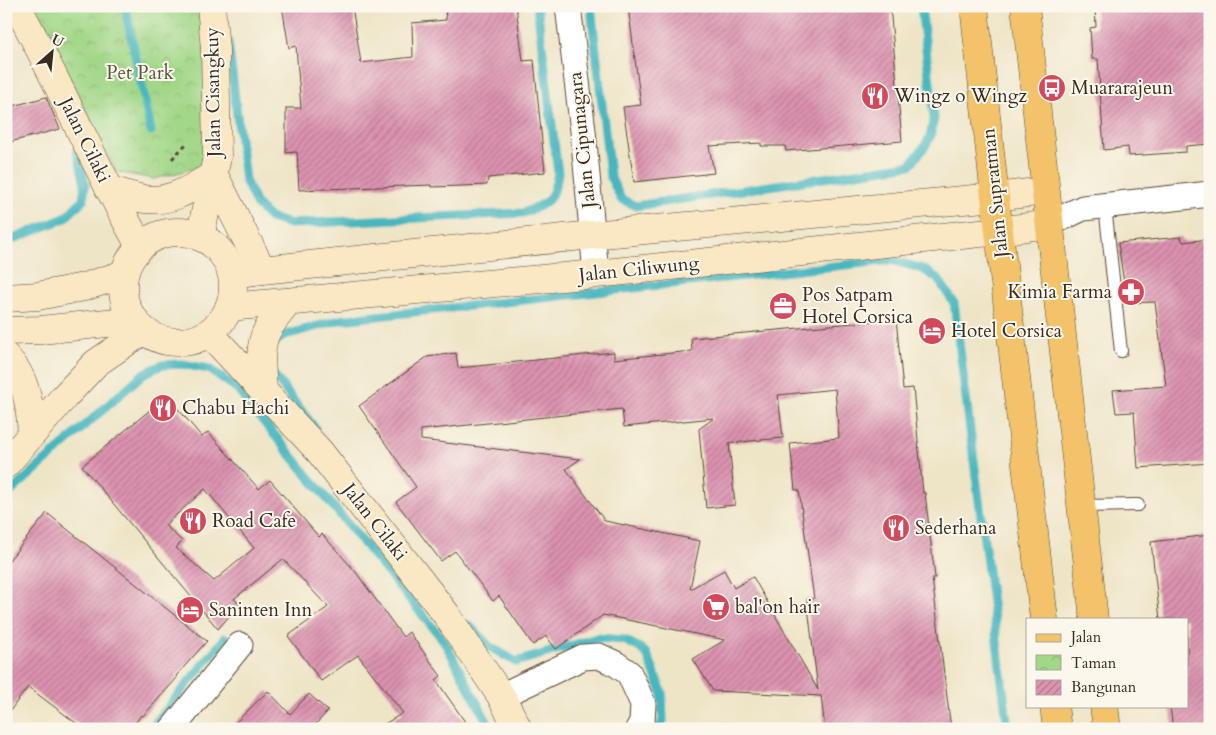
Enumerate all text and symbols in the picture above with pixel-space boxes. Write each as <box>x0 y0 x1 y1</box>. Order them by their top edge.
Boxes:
street label: Jalan Cisangkuy <box>199 27 227 160</box>
north arrow <box>28 28 78 78</box>
text: U <box>48 30 68 52</box>
park label: Pet Park <box>106 60 175 86</box>
street label: Jalan Cipunagara <box>562 71 602 212</box>
bus stop icon: Muararajeun <box>1037 73 1067 103</box>
place label: Muararajeun <box>1071 75 1173 101</box>
restaurant icon: Wingz o Wingz <box>860 81 890 111</box>
place label: Wingz o Wingz <box>893 83 1028 109</box>
street label: Jalan Cilaki <box>52 90 117 187</box>
street label: Jalan Supratman <box>975 127 1015 262</box>
street label: Jalan Ciliwung <box>575 250 701 289</box>
pharmacy icon: Kimia Farma <box>1116 277 1146 307</box>
place label: Kimia Farma <box>1008 279 1112 305</box>
place label: Pos Satpam Hotel Corsica <box>802 282 913 330</box>
office icon: Pos Satpam Hotel Corsica <box>768 291 798 321</box>
hotel icon: Hotel Corsica <box>917 316 947 346</box>
place label: Hotel Corsica <box>951 318 1062 344</box>
restaurant icon: Chabu Hachi <box>148 393 178 423</box>
place label: Chabu Hachi <box>182 395 289 421</box>
street label: Jalan Cilaki <box>335 475 414 566</box>
restaurant icon: Road Cafe <box>178 506 208 536</box>
place label: Road Cafe <box>212 508 296 534</box>
restaurant icon: Sederhana <box>881 513 911 543</box>
place label: Sederhana <box>915 515 996 541</box>
supermarket icon: bal'on hair <box>701 592 731 622</box>
place label: bal'on hair <box>735 594 820 620</box>
hotel icon: Saninten Inn <box>175 595 205 625</box>
place label: Saninten Inn <box>209 597 312 623</box>
legend <box>1026 618 1188 708</box>
text: Jalan <box>1069 627 1102 647</box>
text: Taman <box>1071 653 1117 673</box>
text: Bangunan <box>1071 677 1137 697</box>

